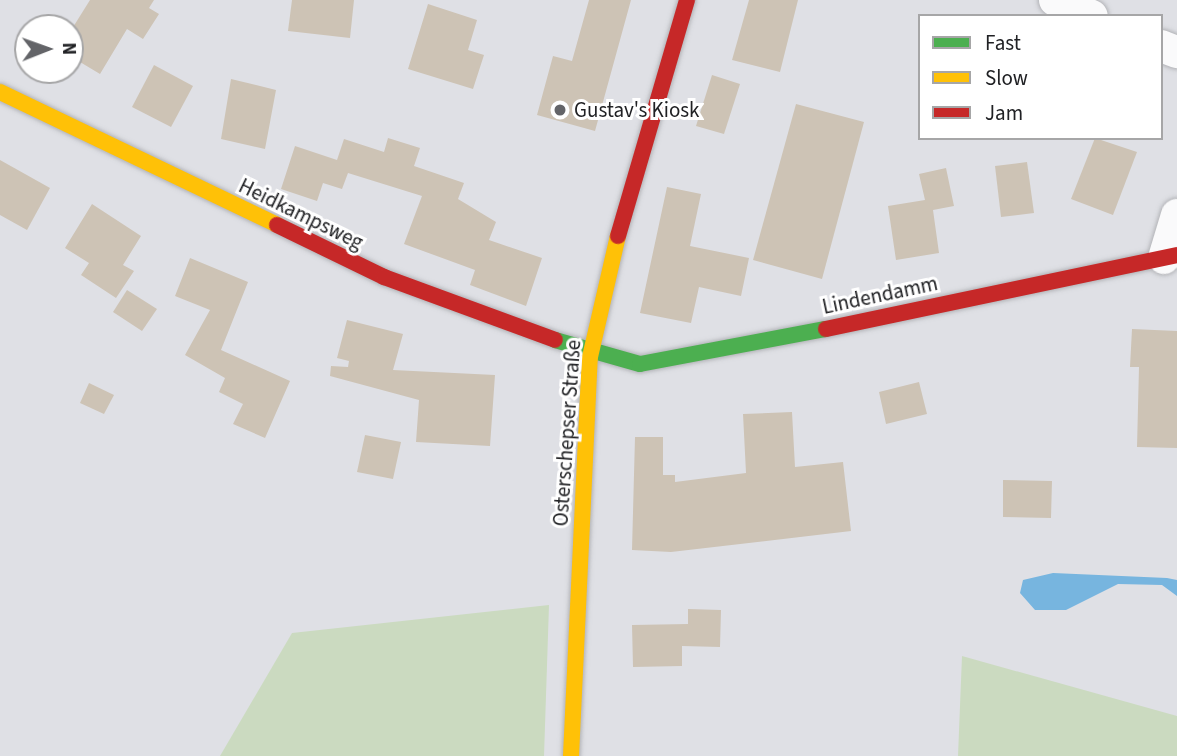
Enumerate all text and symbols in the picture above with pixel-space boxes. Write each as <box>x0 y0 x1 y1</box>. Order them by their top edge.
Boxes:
north arrow <box>14 14 84 84</box>
legend <box>918 14 1163 140</box>
text: Fast <box>985 28 1021 58</box>
text: N <box>55 42 82 55</box>
text: Slow <box>985 63 1028 93</box>
place label: Gustav's Kiosk <box>574 97 699 123</box>
text: Jam <box>985 98 1023 128</box>
marker: Gustav's Kiosk <box>552 102 568 118</box>
street label: Heidkampsweg <box>235 173 367 255</box>
street label: Lindendamm <box>820 270 940 320</box>
street label: Osterschepser Straße <box>548 339 586 527</box>

